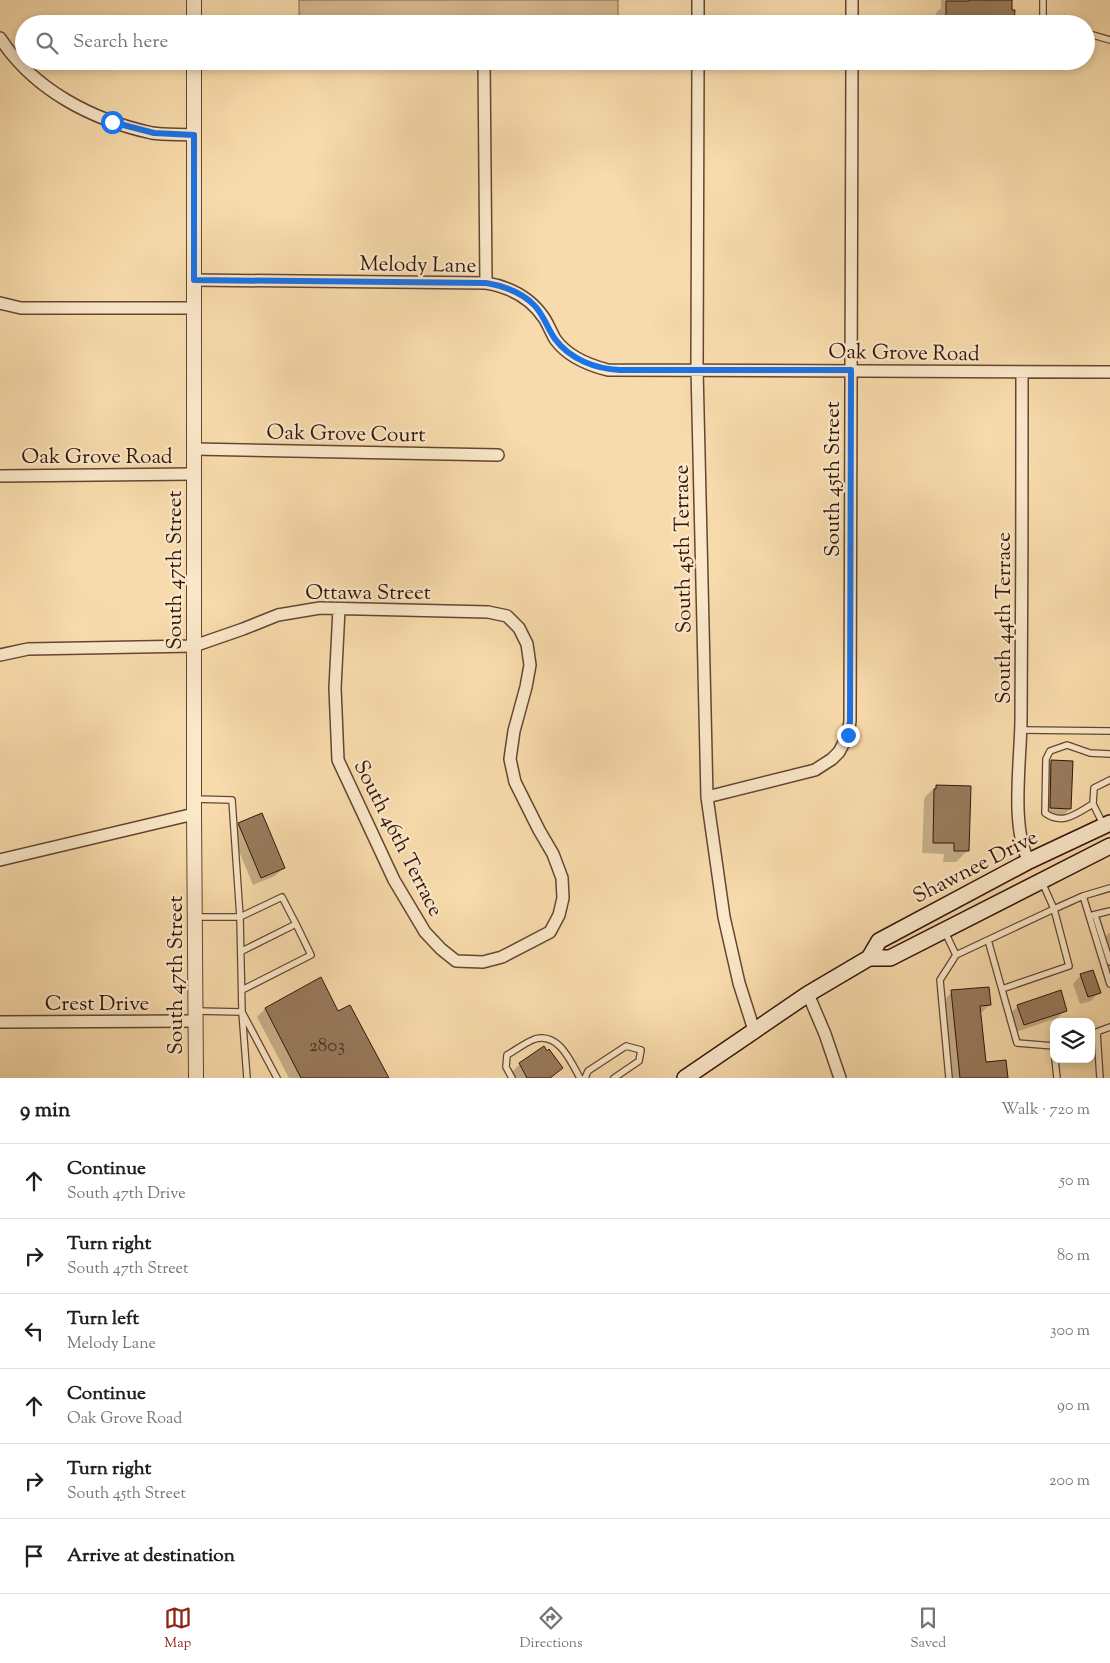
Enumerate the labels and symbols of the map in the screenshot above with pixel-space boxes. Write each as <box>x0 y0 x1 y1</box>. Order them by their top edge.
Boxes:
route start <box>101 111 124 134</box>
street label: Melody Lane <box>359 250 477 282</box>
street label: Oak Grove Road <box>828 338 980 370</box>
street label: South 45th Street <box>819 401 849 557</box>
street label: Oak Grove Court <box>266 419 426 451</box>
street label: Oak Grove Road <box>21 443 173 473</box>
street label: South 45th Terrace <box>668 464 700 634</box>
street label: South 47th Street <box>161 490 191 650</box>
street label: South 44th Terrace <box>990 532 1020 704</box>
street label: Ottawa Street <box>305 579 431 609</box>
route end <box>837 724 860 747</box>
street label: South 46th Terrace <box>345 756 450 922</box>
street label: Shawnee Drive <box>908 823 1044 912</box>
street label: South 47th Street <box>162 895 192 1055</box>
street label: Crest Drive <box>45 990 149 1020</box>
house number: 2803 <box>309 1033 345 1060</box>

